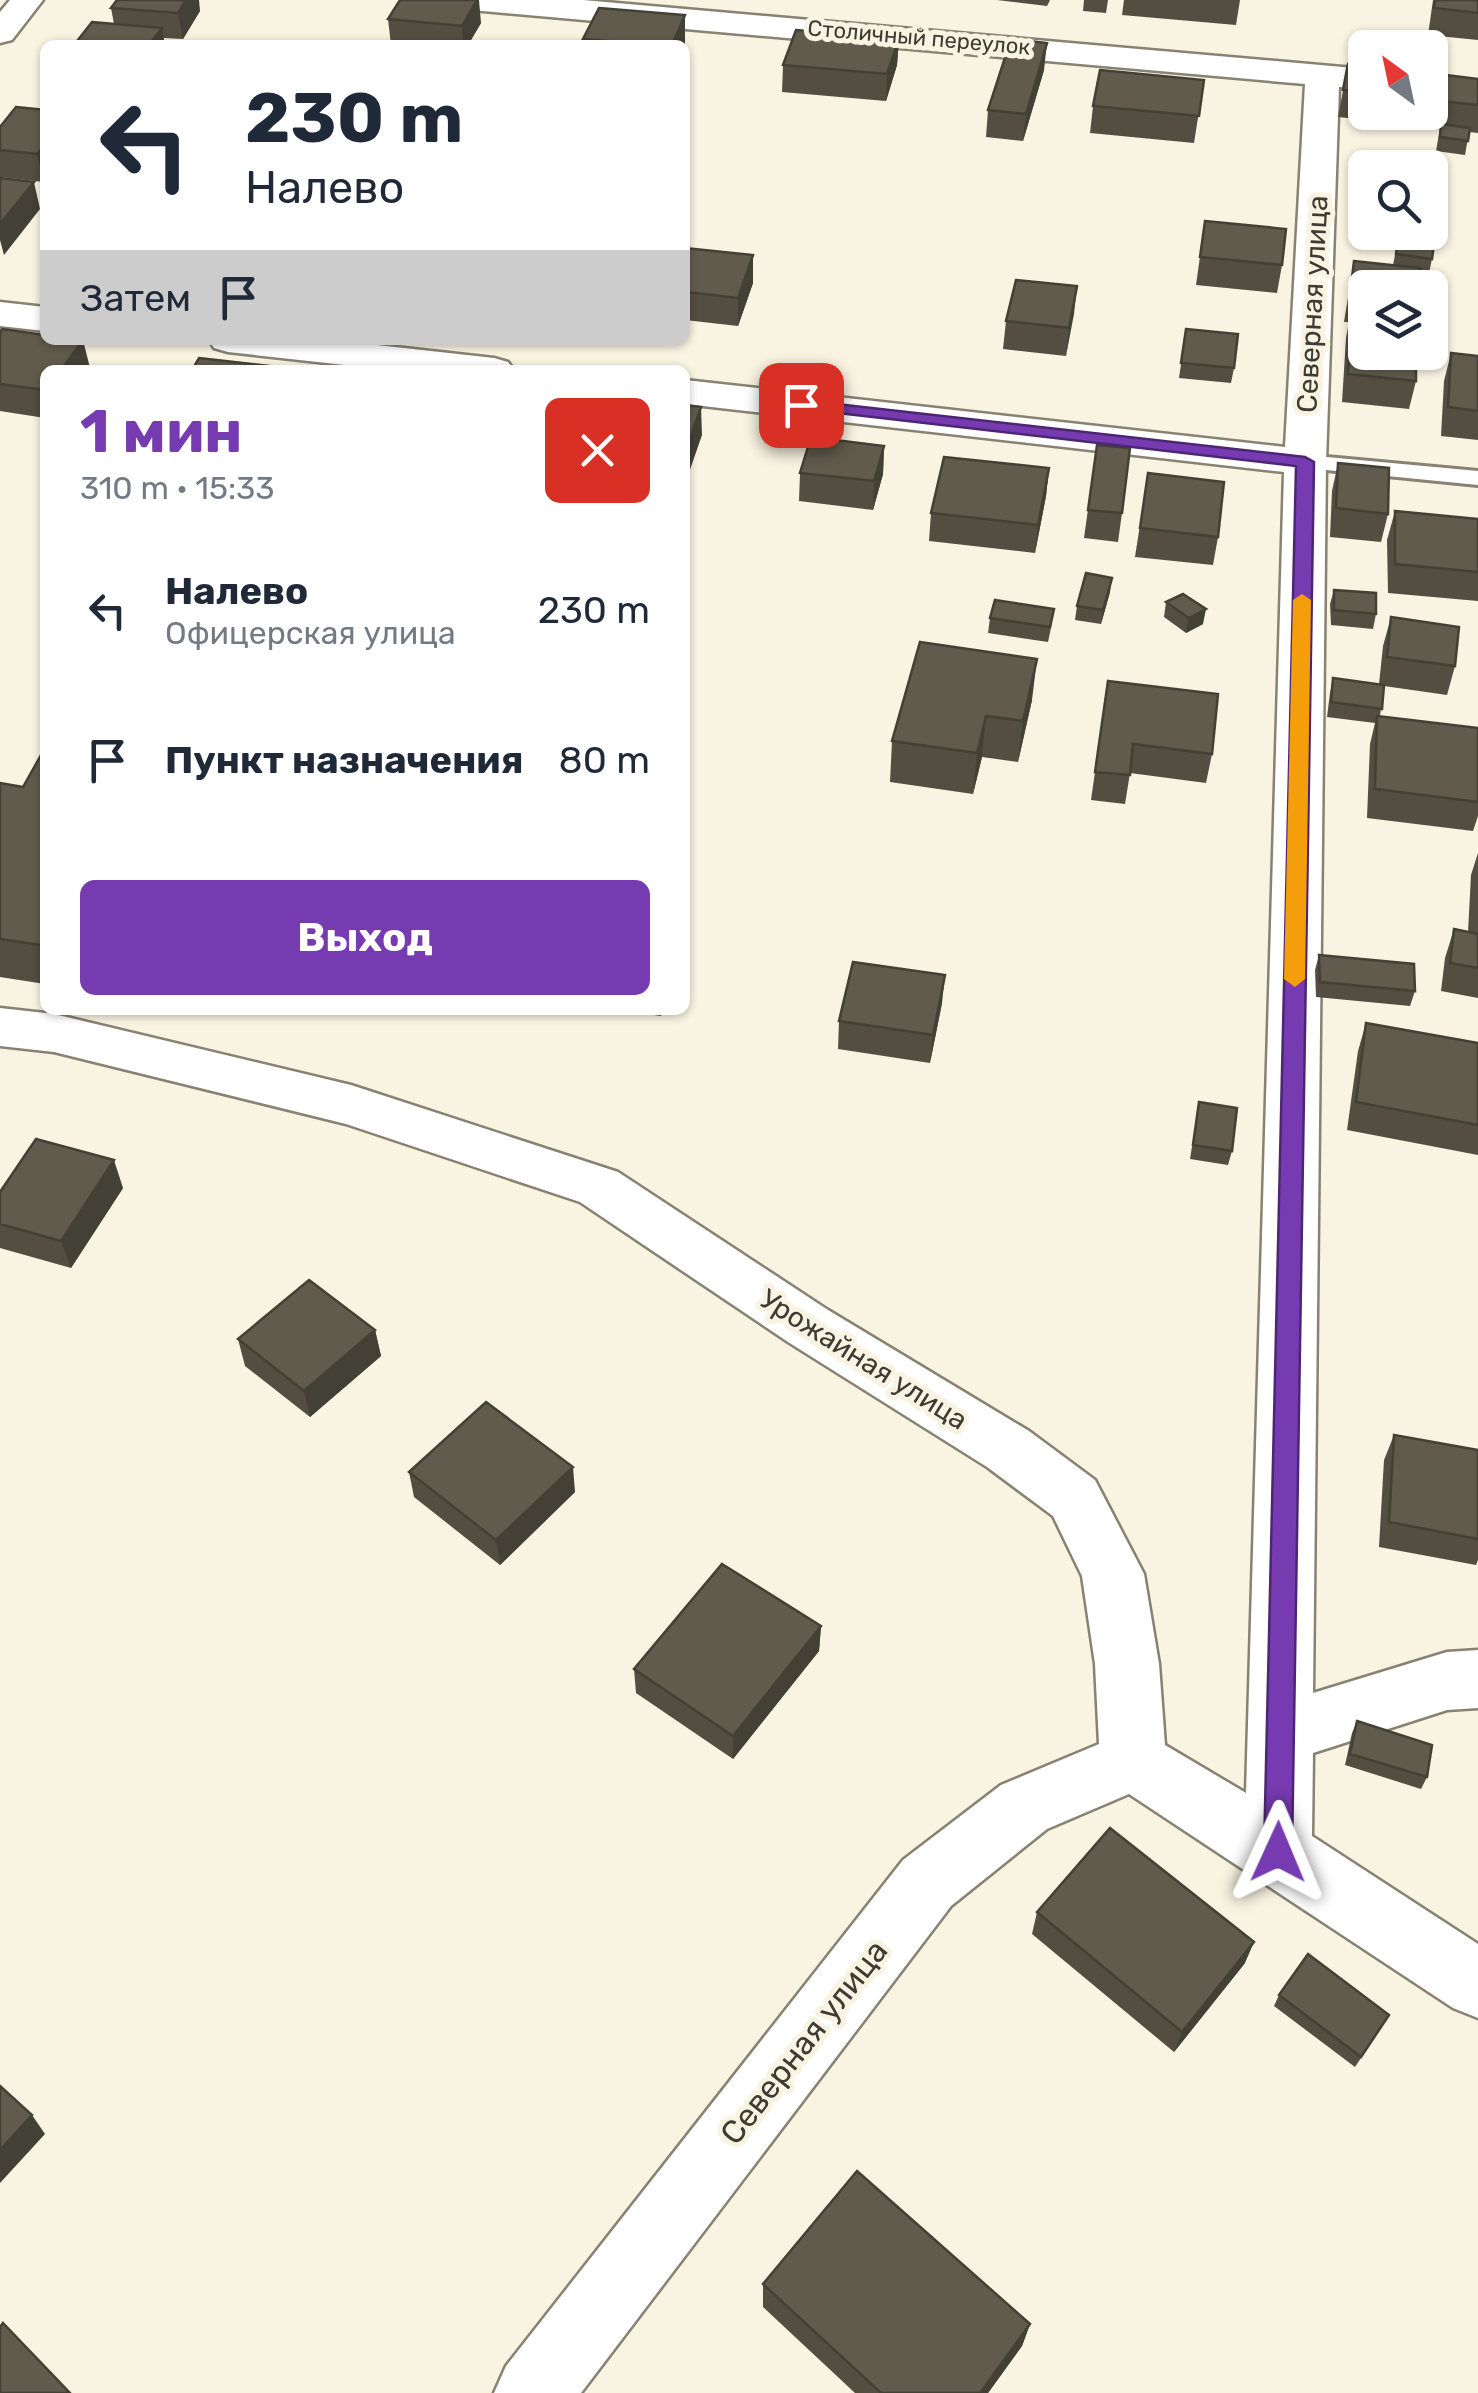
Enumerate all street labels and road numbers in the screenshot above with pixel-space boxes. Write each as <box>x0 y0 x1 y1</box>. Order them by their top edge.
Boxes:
street label: Столичный переулок <box>807 14 1032 61</box>
street label: Северная улица <box>1290 195 1335 414</box>
street label: Урожайная улица <box>754 1282 973 1437</box>
street label: Северная улица <box>712 1932 896 2152</box>

